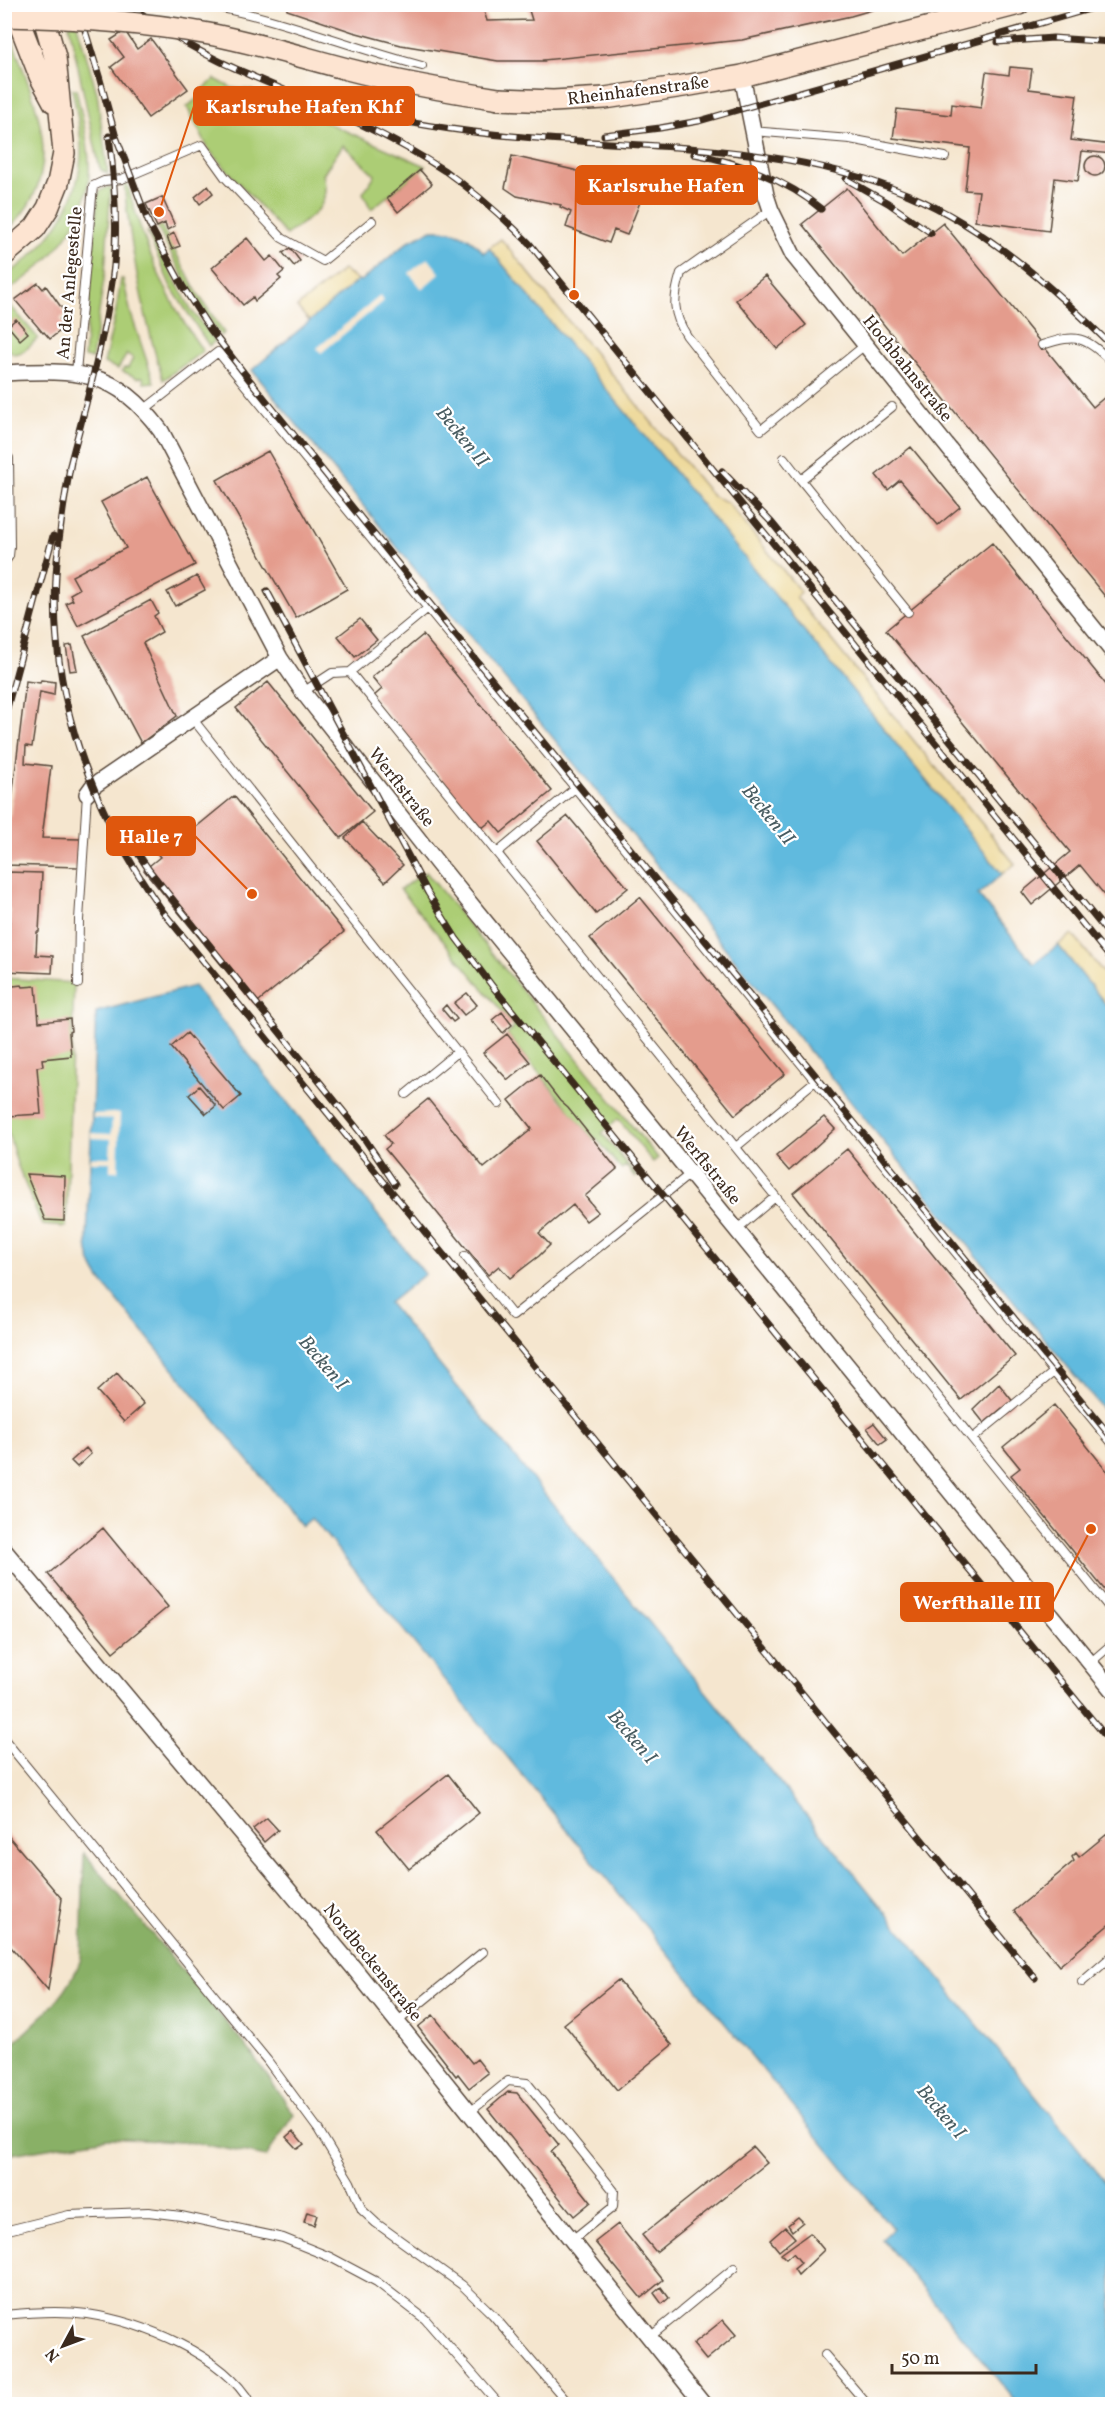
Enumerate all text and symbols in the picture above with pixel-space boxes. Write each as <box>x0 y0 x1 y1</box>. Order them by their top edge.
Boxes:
street label: Rheinhafenstraße <box>566 70 711 113</box>
callout: Karlsruhe Hafen Khf <box>194 87 414 125</box>
text: Karlsruhe Hafen Khf <box>206 94 404 122</box>
callout: Karlsruhe Hafen <box>576 166 757 204</box>
text: Karlsruhe Hafen <box>587 173 745 201</box>
street label: An der Anlegestelle <box>51 206 90 361</box>
street label: Hochbahnstraße <box>856 310 958 428</box>
water label: Becken II <box>428 401 495 474</box>
street label: Werftstraße <box>362 743 440 833</box>
water label: Becken II <box>734 779 801 852</box>
callout: Halle 7 <box>107 817 195 855</box>
text: Halle 7 <box>119 824 183 852</box>
street label: Werftstraße <box>667 1121 746 1211</box>
water label: Becken I <box>291 1330 354 1397</box>
callout: Werfthalle III <box>901 1583 1053 1621</box>
text: Werfthalle III <box>913 1590 1041 1618</box>
water label: Becken I <box>600 1704 663 1771</box>
street label: Nordbeckenstraße <box>316 1899 427 2027</box>
water label: Becken I <box>909 2079 972 2146</box>
north arrow <box>33 2316 93 2376</box>
scale bar <box>892 2337 1036 2375</box>
text: N <box>41 2343 65 2366</box>
text: 50 m <box>901 2347 940 2372</box>

